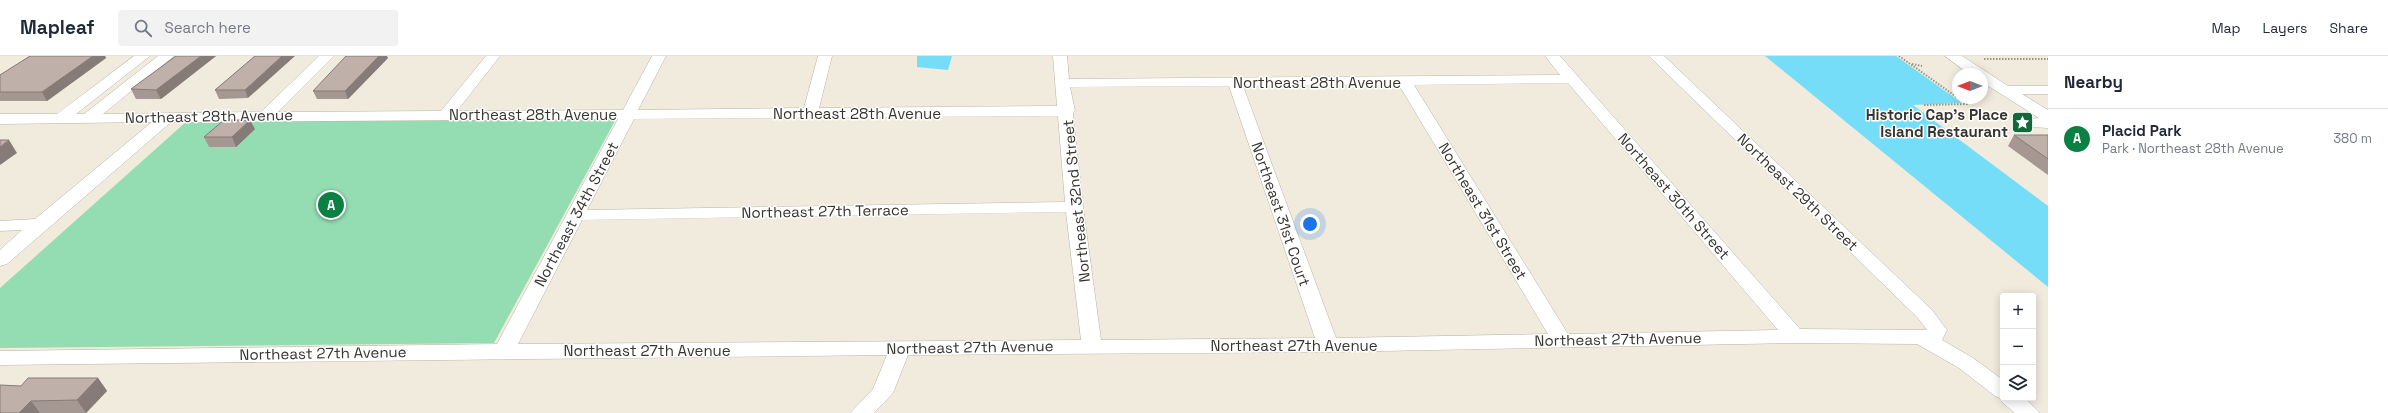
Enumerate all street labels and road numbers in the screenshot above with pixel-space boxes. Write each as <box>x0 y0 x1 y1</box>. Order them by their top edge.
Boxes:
street label: Northeast 28th Avenue <box>1233 73 1401 92</box>
street label: Northeast 28th Avenue <box>773 104 941 123</box>
street label: Northeast 28th Avenue <box>125 105 293 127</box>
street label: Northeast 28th Avenue <box>449 105 617 124</box>
street label: Northeast 32nd Street <box>1058 119 1094 283</box>
street label: Northeast 30th Street <box>1614 129 1734 263</box>
street label: Northeast 29th Street <box>1734 129 1863 255</box>
street label: Northeast 34th Street <box>530 138 622 290</box>
street label: Northeast 31st Court <box>1247 139 1315 289</box>
street label: Northeast 31st Street <box>1435 139 1531 283</box>
street label: Northeast 27th Terrace <box>741 200 909 222</box>
street label: Northeast 27th Avenue <box>1534 328 1702 350</box>
street label: Northeast 27th Avenue <box>886 336 1054 358</box>
street label: Northeast 27th Avenue <box>1210 336 1378 355</box>
street label: Northeast 27th Avenue <box>563 341 731 360</box>
street label: Northeast 27th Avenue <box>239 342 407 364</box>

